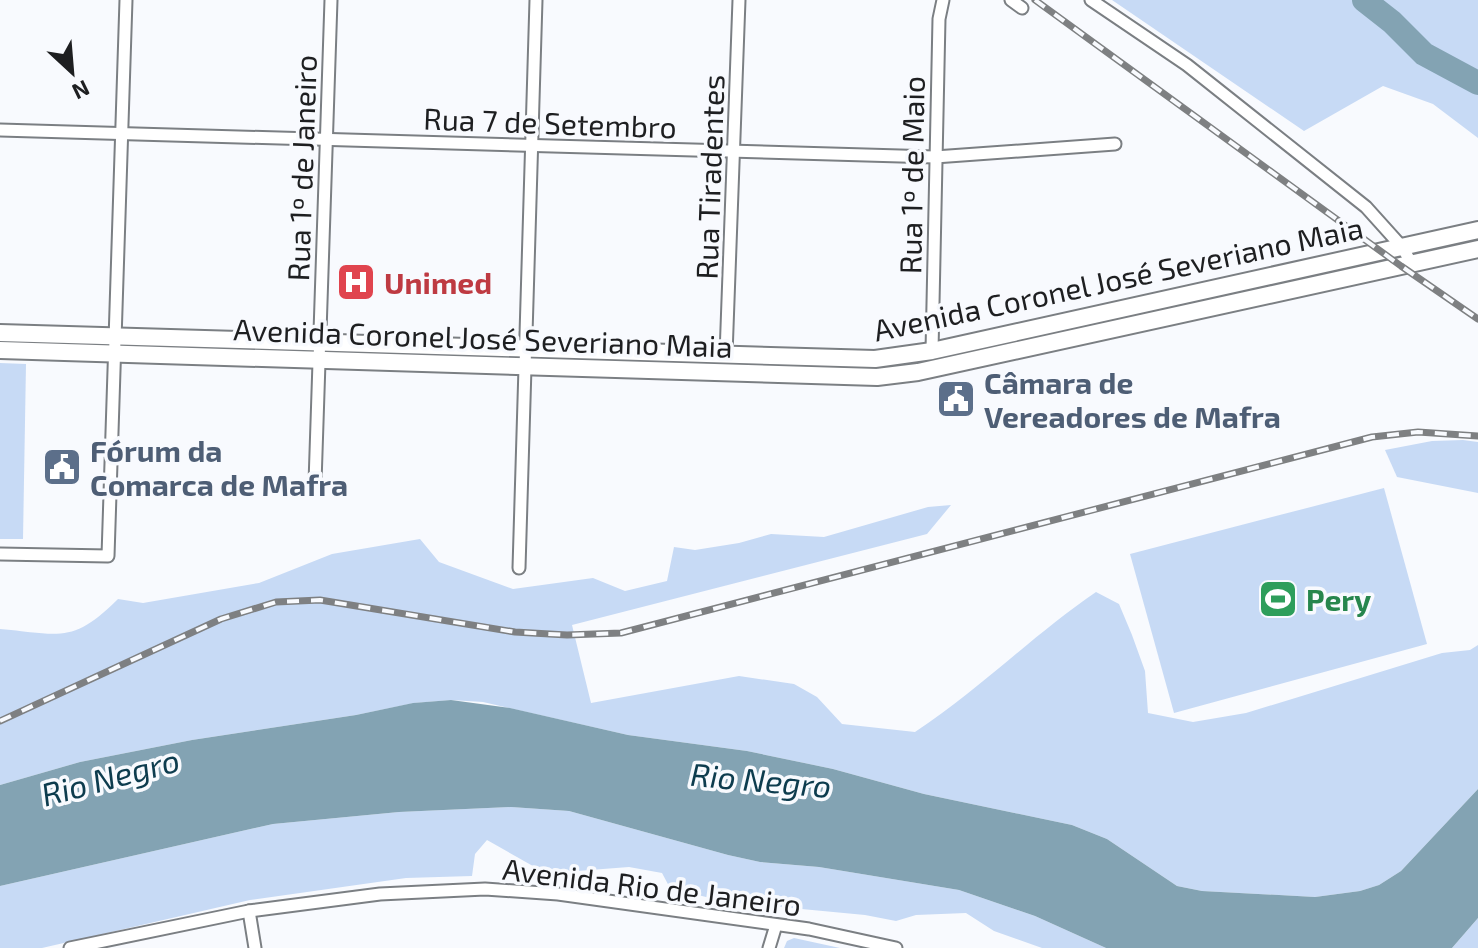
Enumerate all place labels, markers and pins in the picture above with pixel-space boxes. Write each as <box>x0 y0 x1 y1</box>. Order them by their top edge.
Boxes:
hospital icon: Unimed <box>335 261 377 303</box>
place label: Unimed <box>384 264 492 300</box>
place label: Câmara de Vereadores de Mafra <box>984 364 1281 434</box>
public building icon: Câmara de Vereadores de Mafra <box>935 378 977 420</box>
place label: Fórum da Comarca de Mafra <box>90 432 348 502</box>
public building icon: Fórum da Comarca de Mafra <box>41 446 83 488</box>
sports icon: Pery <box>1257 578 1299 620</box>
place label: Pery <box>1306 581 1371 618</box>

